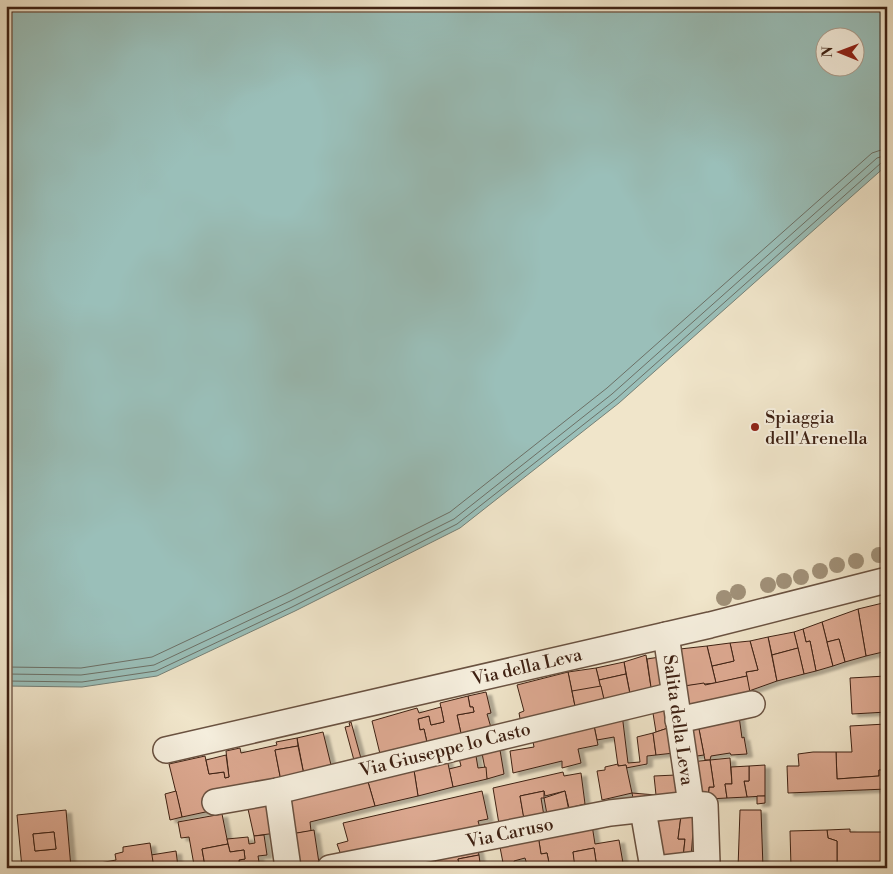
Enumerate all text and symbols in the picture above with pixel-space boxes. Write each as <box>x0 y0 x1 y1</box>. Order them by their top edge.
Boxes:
north arrow <box>816 28 866 78</box>
text: N <box>819 46 837 57</box>
place label: Spiaggia dell'Arenella <box>765 406 869 450</box>
marker: Spiaggia dell'Arenella <box>749 421 761 433</box>
street label: Via della Leva <box>469 643 585 691</box>
street label: Salita della Leva <box>657 653 699 788</box>
street label: Via Giuseppe lo Casto <box>356 718 533 783</box>
street label: Via Caruso <box>463 813 556 854</box>

